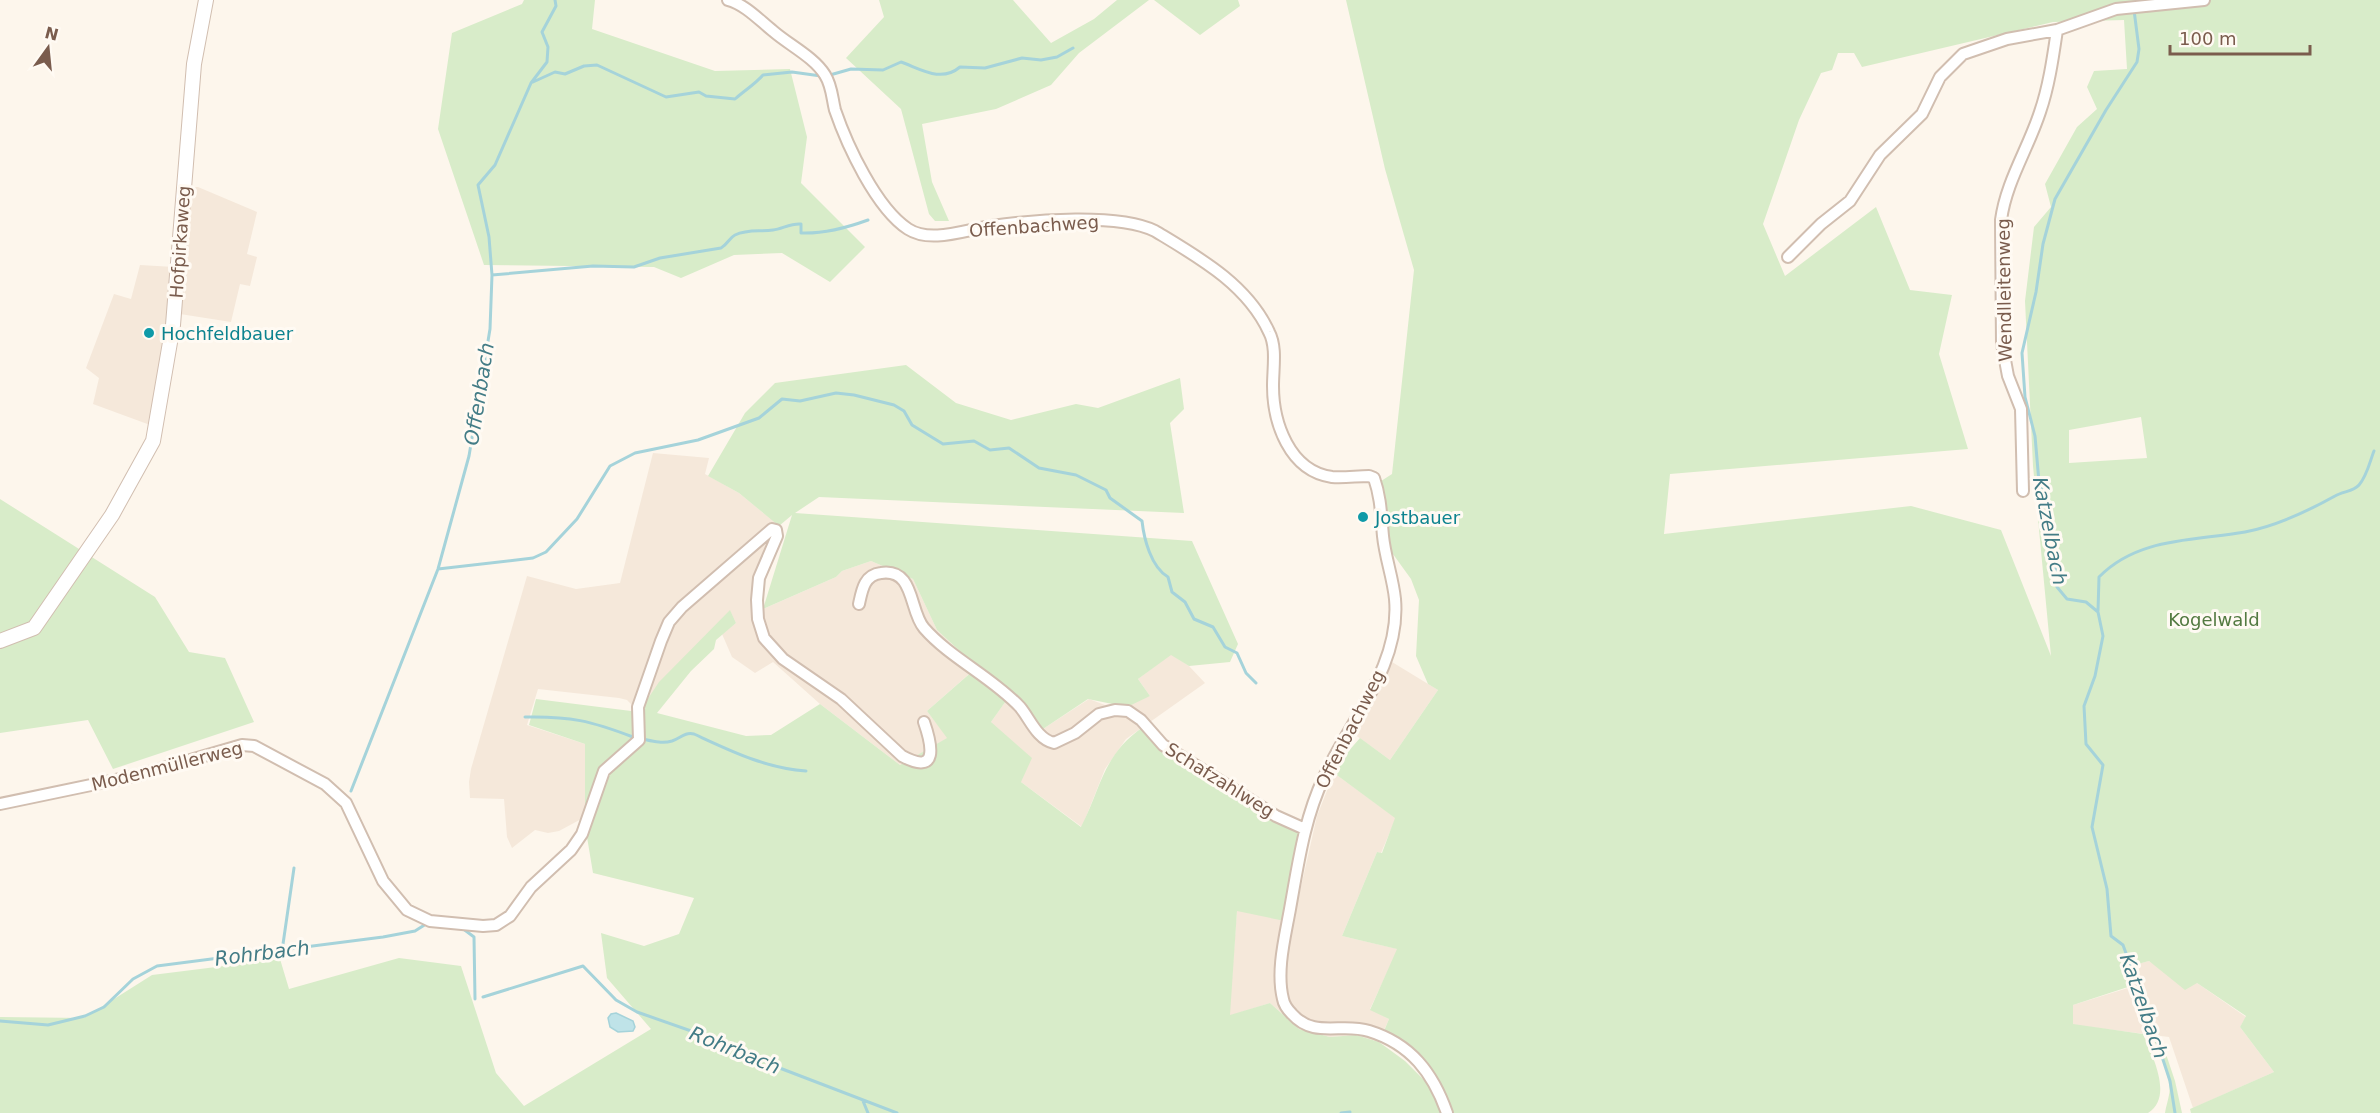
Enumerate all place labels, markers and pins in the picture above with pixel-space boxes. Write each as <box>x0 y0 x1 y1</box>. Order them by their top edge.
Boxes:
place label: Hochfeldbauer <box>161 323 294 344</box>
marker: Hochfeldbauer <box>142 326 156 340</box>
place label: Jostbauer <box>1374 507 1461 528</box>
marker: Jostbauer <box>1356 510 1370 524</box>

